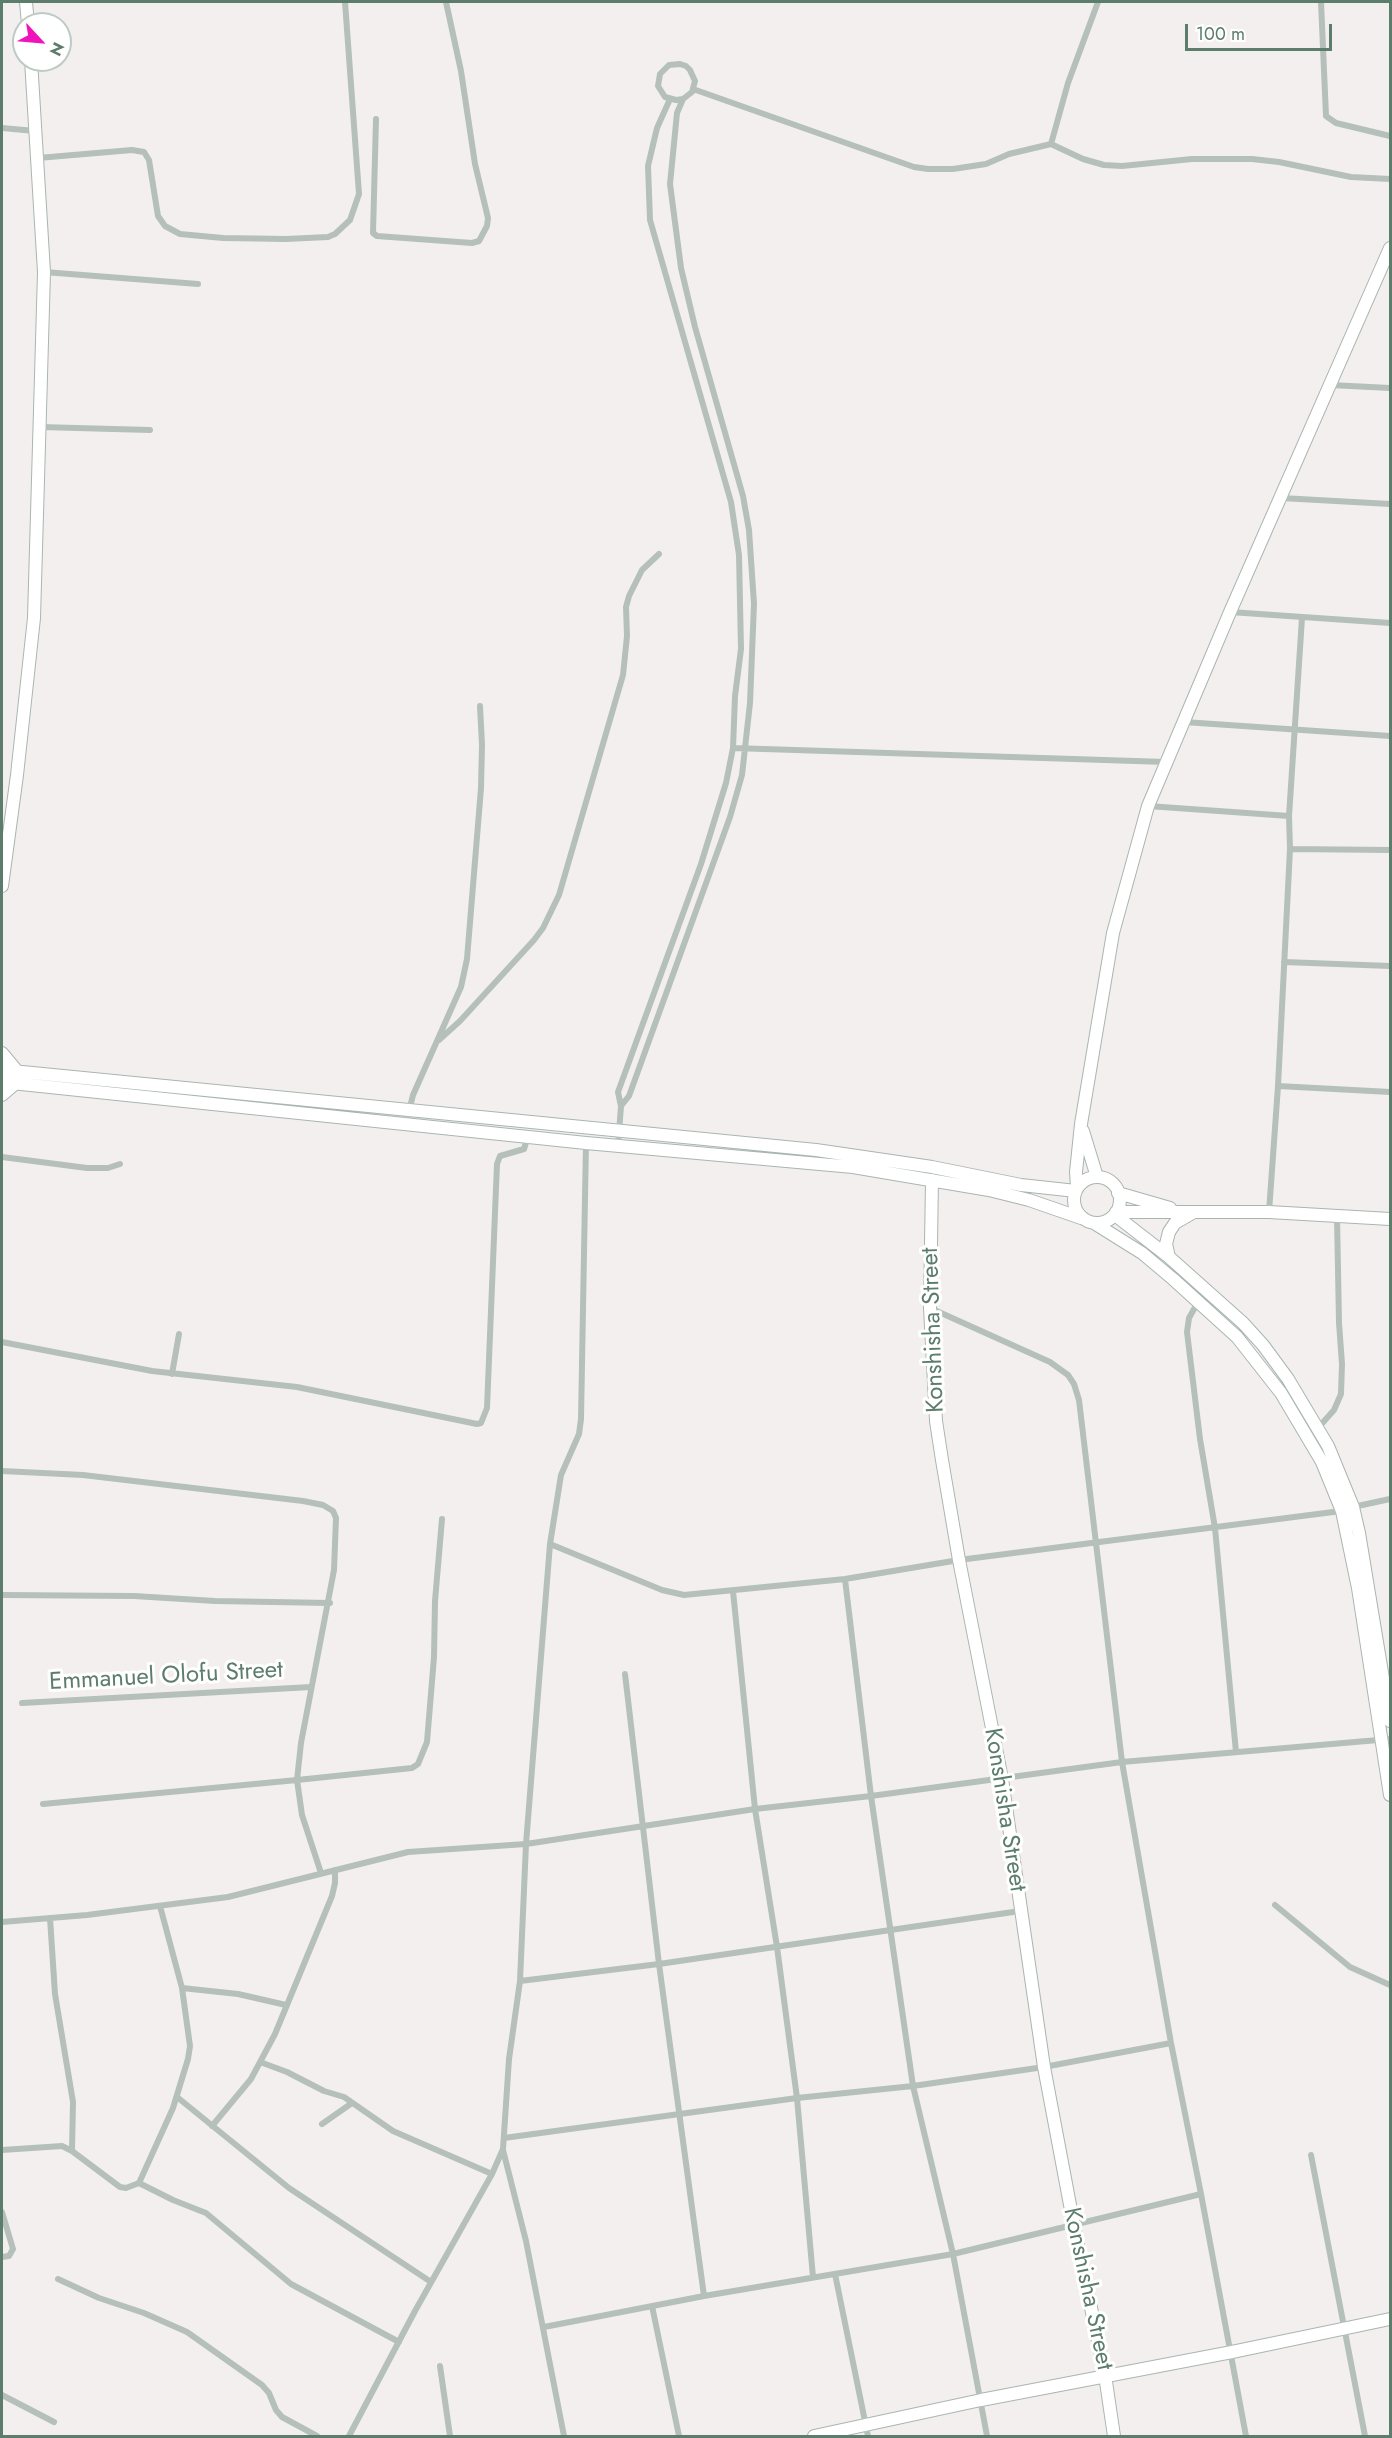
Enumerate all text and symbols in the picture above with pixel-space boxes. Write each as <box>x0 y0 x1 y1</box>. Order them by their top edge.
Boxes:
north arrow <box>12 12 72 72</box>
scale bar <box>1188 12 1335 50</box>
text: 100 m <box>1196 21 1245 47</box>
text: N <box>44 38 70 60</box>
street label: Konshisha Street <box>917 1247 951 1413</box>
street label: Emmanuel Olofu Street <box>48 1656 284 1698</box>
street label: Konshisha Street <box>977 1726 1031 1894</box>
street label: Konshisha Street <box>1056 2205 1118 2373</box>

